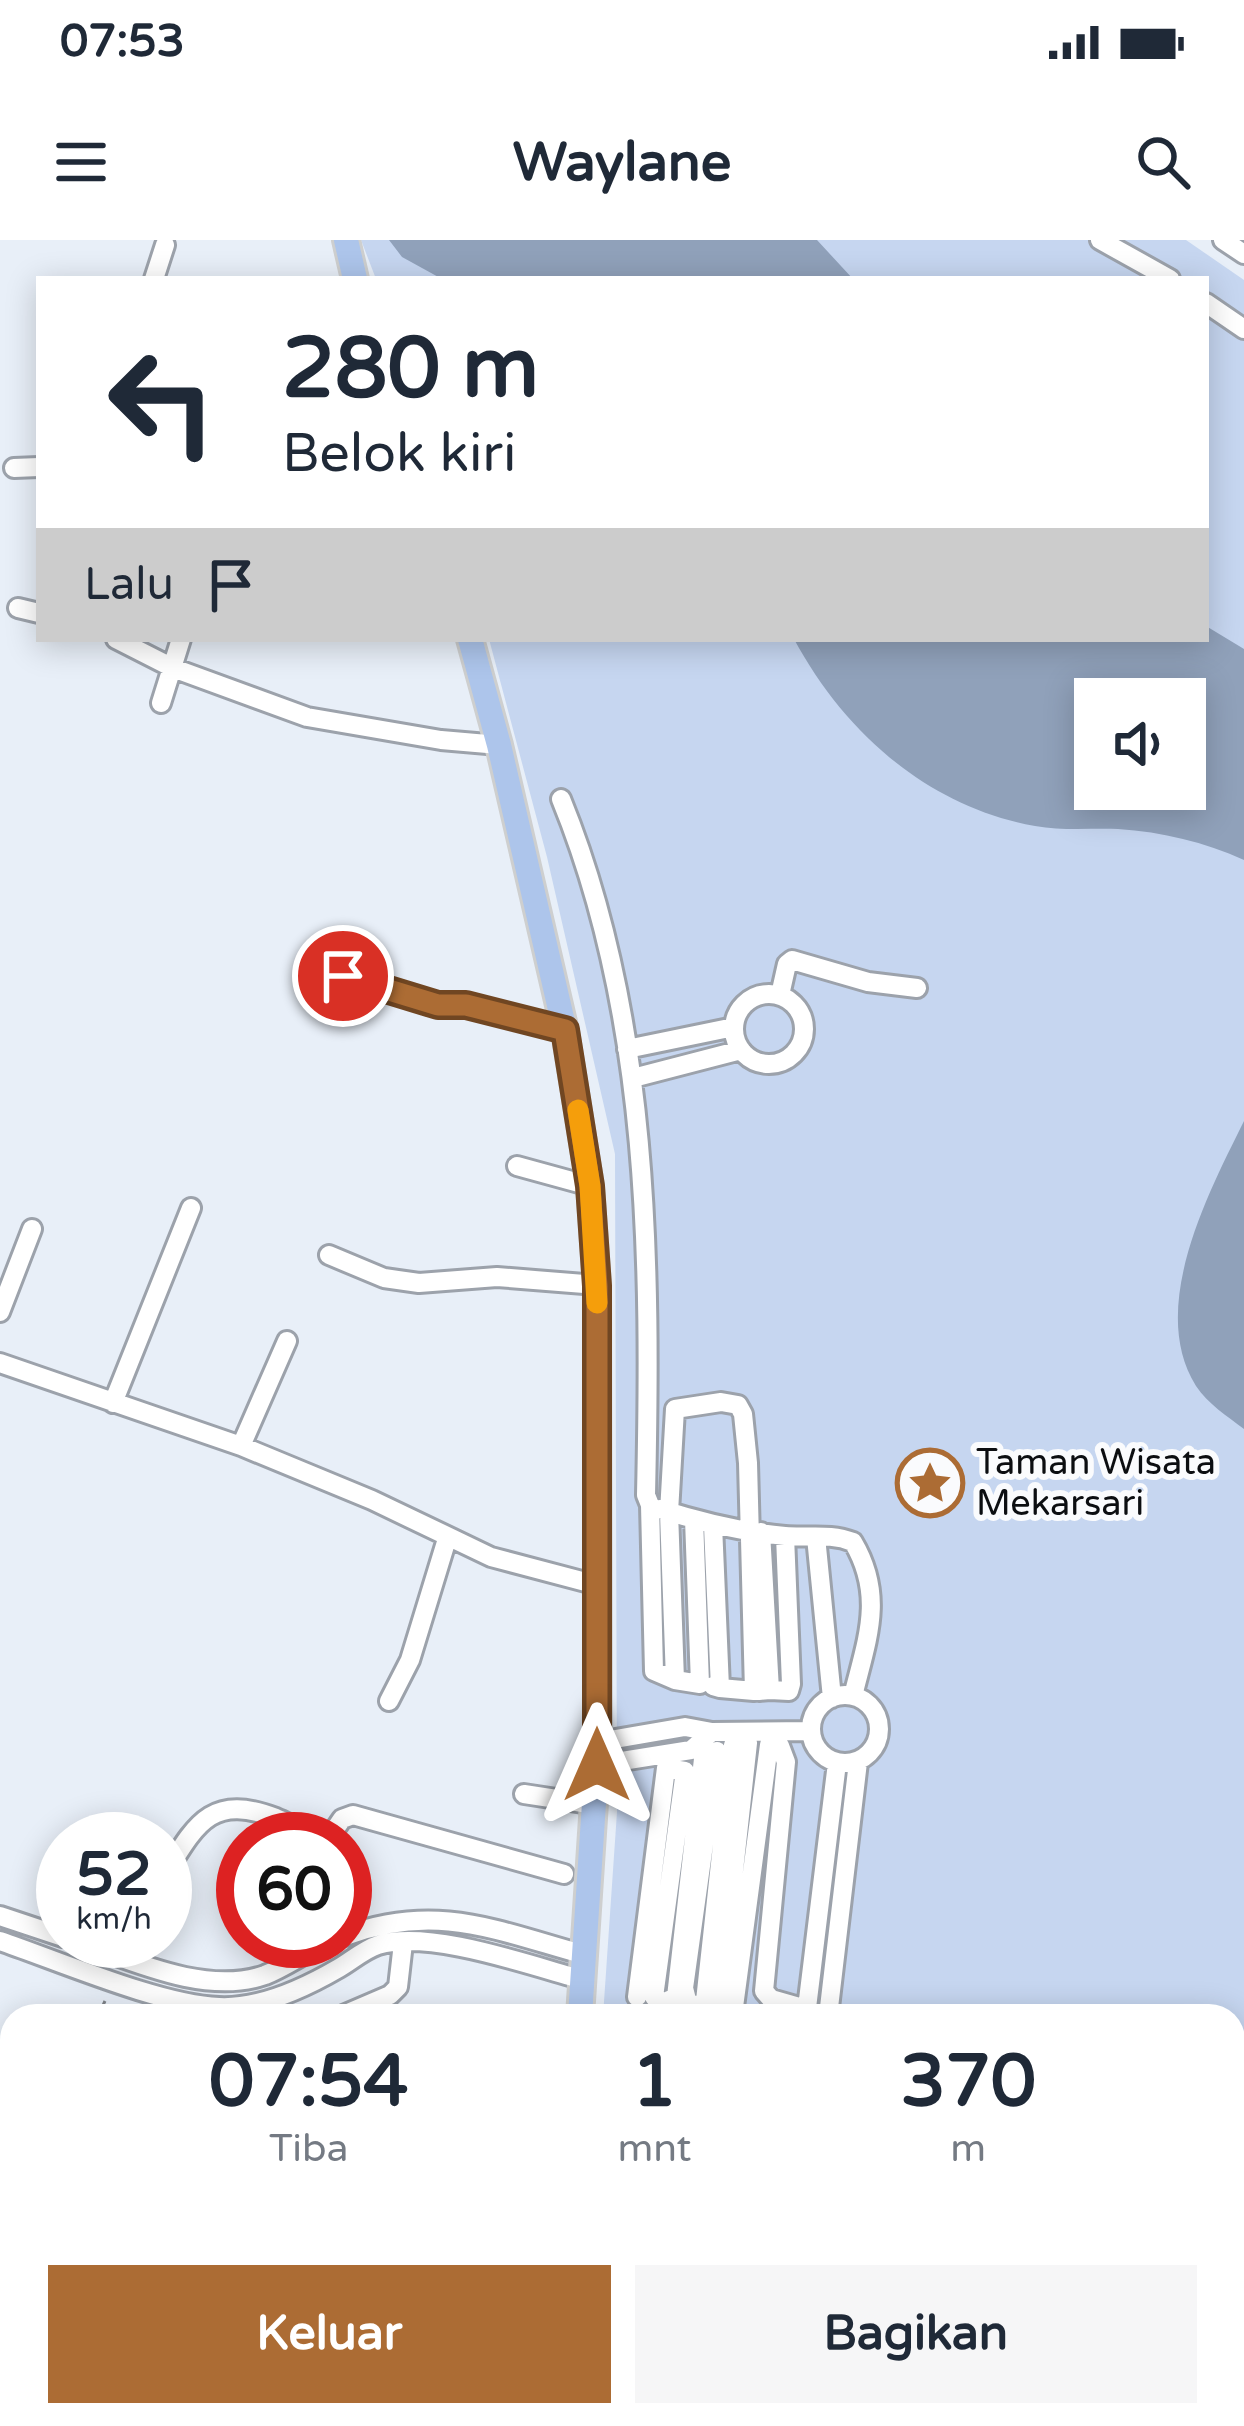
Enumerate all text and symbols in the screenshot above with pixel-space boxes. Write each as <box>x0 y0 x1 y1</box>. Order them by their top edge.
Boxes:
text: 07:53 <box>60 15 185 69</box>
icon: menu <box>48 129 114 195</box>
icon: search <box>1130 129 1196 195</box>
text: Waylane <box>513 130 731 195</box>
text: 280 m <box>282 319 539 420</box>
icon: left <box>84 324 240 480</box>
text: Belok kiri <box>282 421 516 486</box>
icon: arrive <box>198 552 264 618</box>
text: Lalu <box>84 558 174 612</box>
map controls <box>1074 678 1206 810</box>
button: sound <box>1074 678 1206 810</box>
pin <box>292 925 394 1027</box>
icon: arrive <box>310 943 376 1009</box>
place label: Taman Wisata Mekarsari <box>976 1441 1216 1525</box>
place icon: Taman Wisata Mekarsari <box>895 1448 965 1518</box>
position arrow <box>534 1702 660 1828</box>
speed limit sign: 60 <box>216 1812 372 1968</box>
text: 52 <box>76 1839 152 1911</box>
text: km/h <box>76 1901 152 1938</box>
text: 07:54 <box>209 2039 409 2126</box>
text: 1 <box>632 2039 677 2126</box>
text: 370 <box>900 2039 1036 2126</box>
text: Tiba <box>269 2125 349 2172</box>
text: mnt <box>617 2125 691 2172</box>
text: m <box>950 2125 986 2172</box>
button: Keluar <box>48 2265 611 2403</box>
button: Bagikan <box>635 2265 1197 2403</box>

